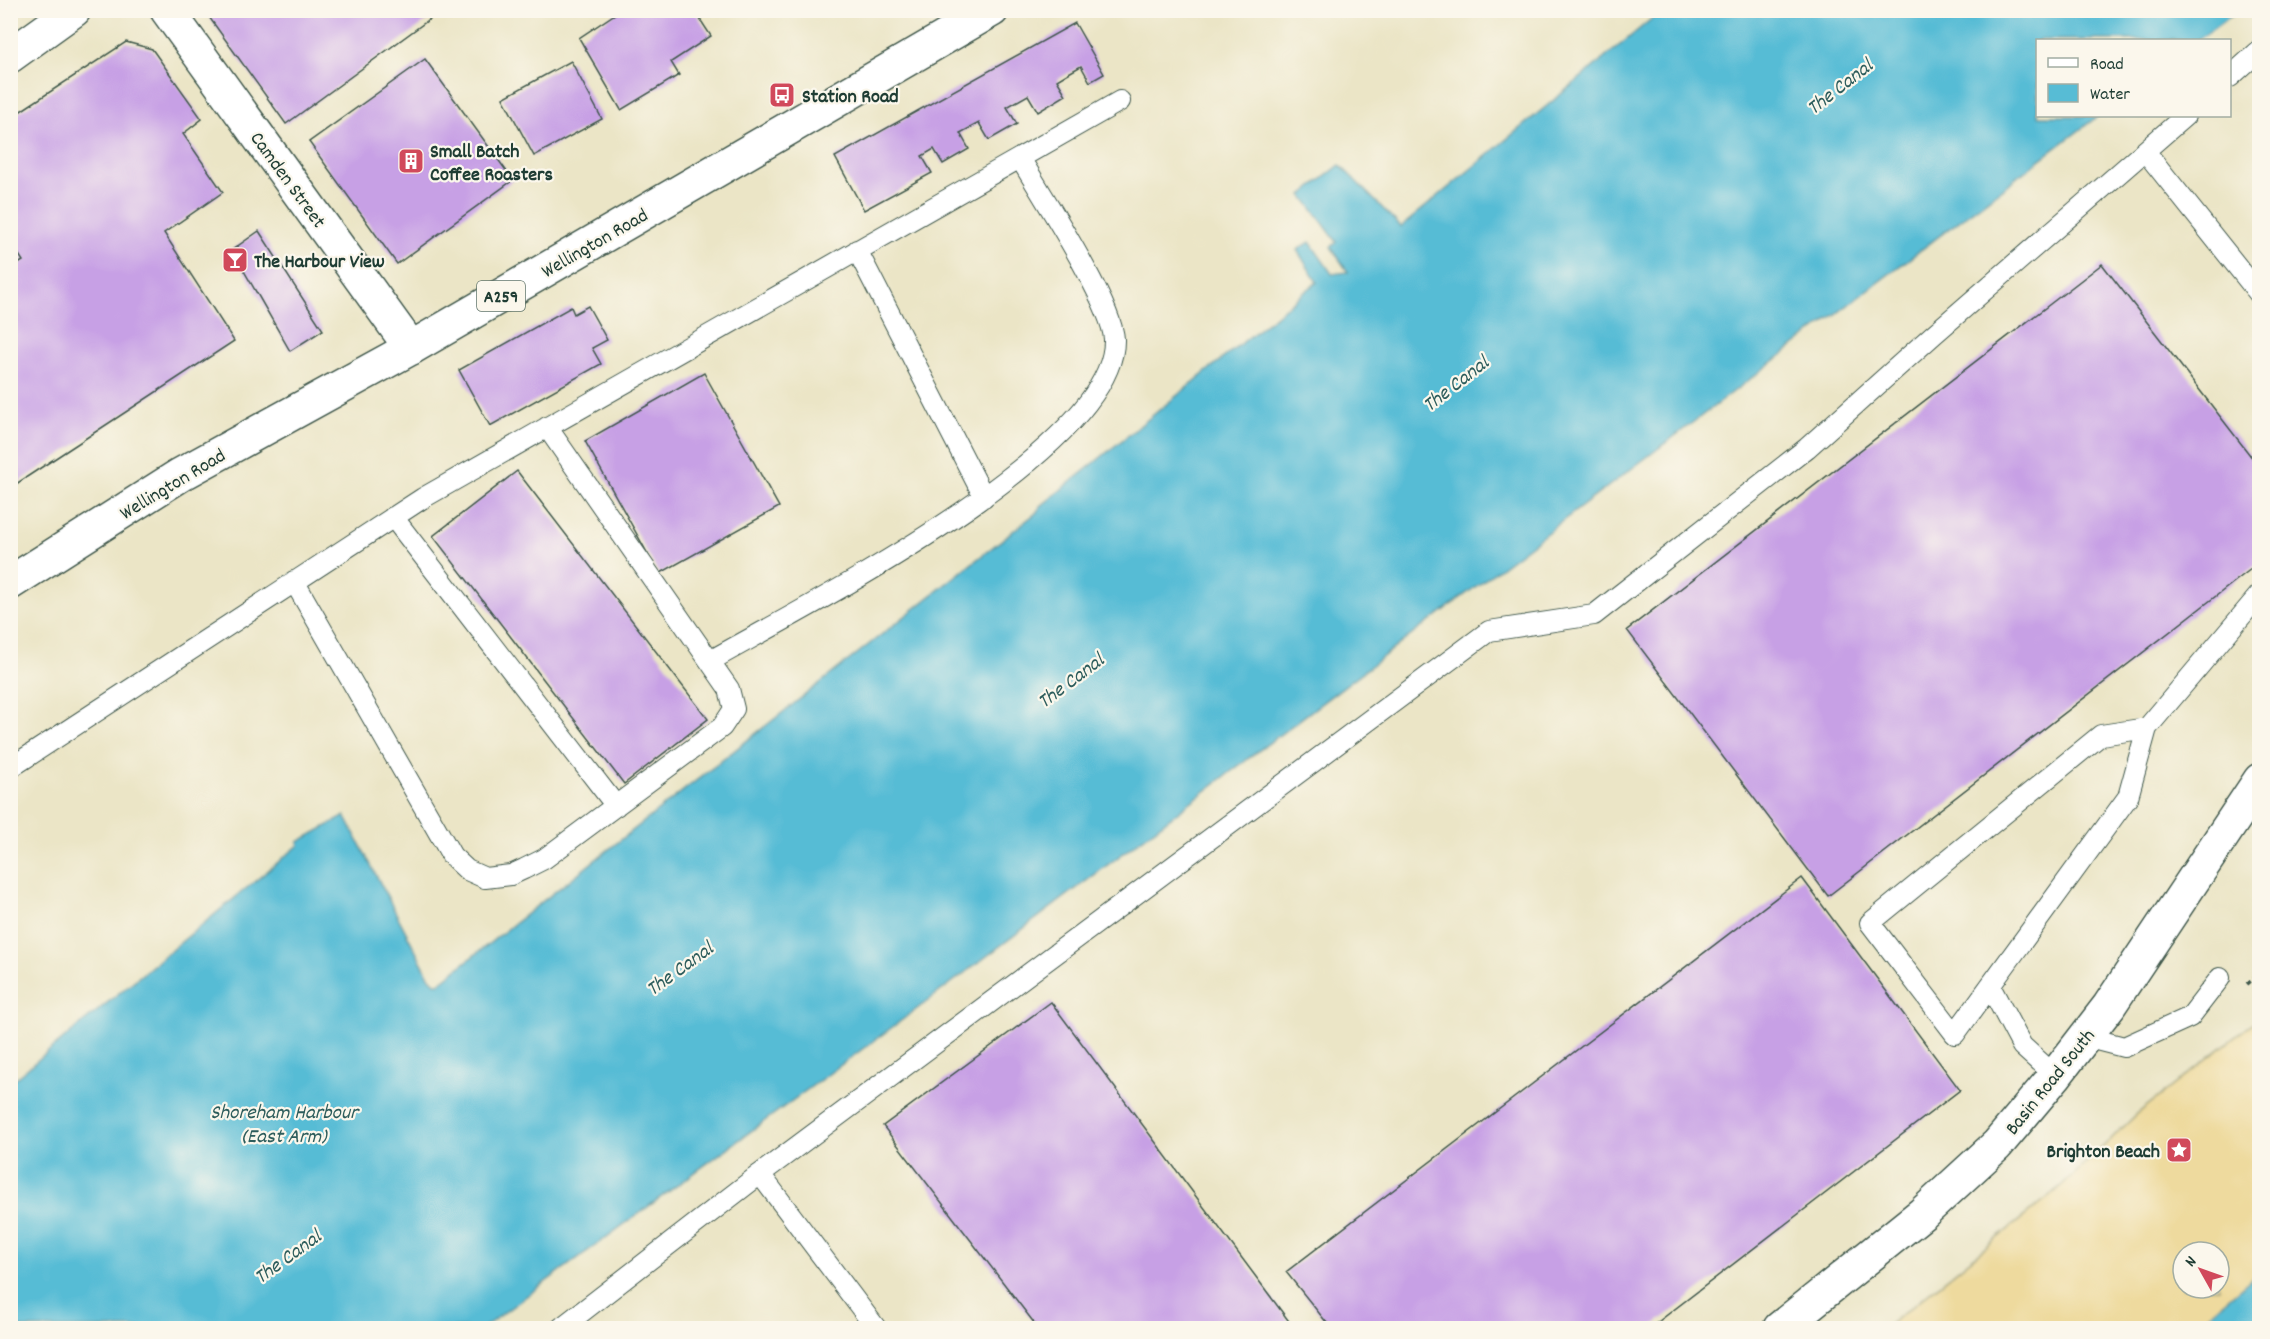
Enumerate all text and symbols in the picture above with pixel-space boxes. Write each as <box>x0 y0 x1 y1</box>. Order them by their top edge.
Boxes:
legend <box>2036 39 2231 117</box>
water label: The Canal <box>1801 52 1882 124</box>
text: Road <box>2090 53 2124 78</box>
bus stop icon: Station Road <box>767 80 797 110</box>
text: Water <box>2090 83 2130 108</box>
place label: Station Road <box>802 84 899 112</box>
street label: Camden Street <box>242 127 331 235</box>
place label: Small Batch Coffee Roasters <box>430 139 553 190</box>
building icon: Small Batch Coffee Roasters <box>396 146 426 176</box>
street label: Wellington Road <box>537 203 654 286</box>
bar icon: The Harbour View <box>220 245 250 275</box>
place label: The Harbour View <box>254 249 385 277</box>
road number: A259 <box>477 281 525 311</box>
water label: The Canal <box>1417 349 1498 421</box>
street label: Wellington Road <box>115 443 232 528</box>
water label: The Canal <box>1032 646 1113 717</box>
water label: The Canal <box>641 935 722 1005</box>
street label: Basin Road South <box>2000 1024 2103 1142</box>
water label: Shoreham Harbour (East Arm) <box>210 1099 360 1153</box>
place icon: Brighton Beach <box>2164 1135 2194 1165</box>
place label: Brighton Beach <box>2047 1139 2160 1167</box>
water label: The Canal <box>249 1223 330 1293</box>
north arrow <box>2171 1240 2231 1300</box>
text: N <box>2180 1251 2203 1272</box>

